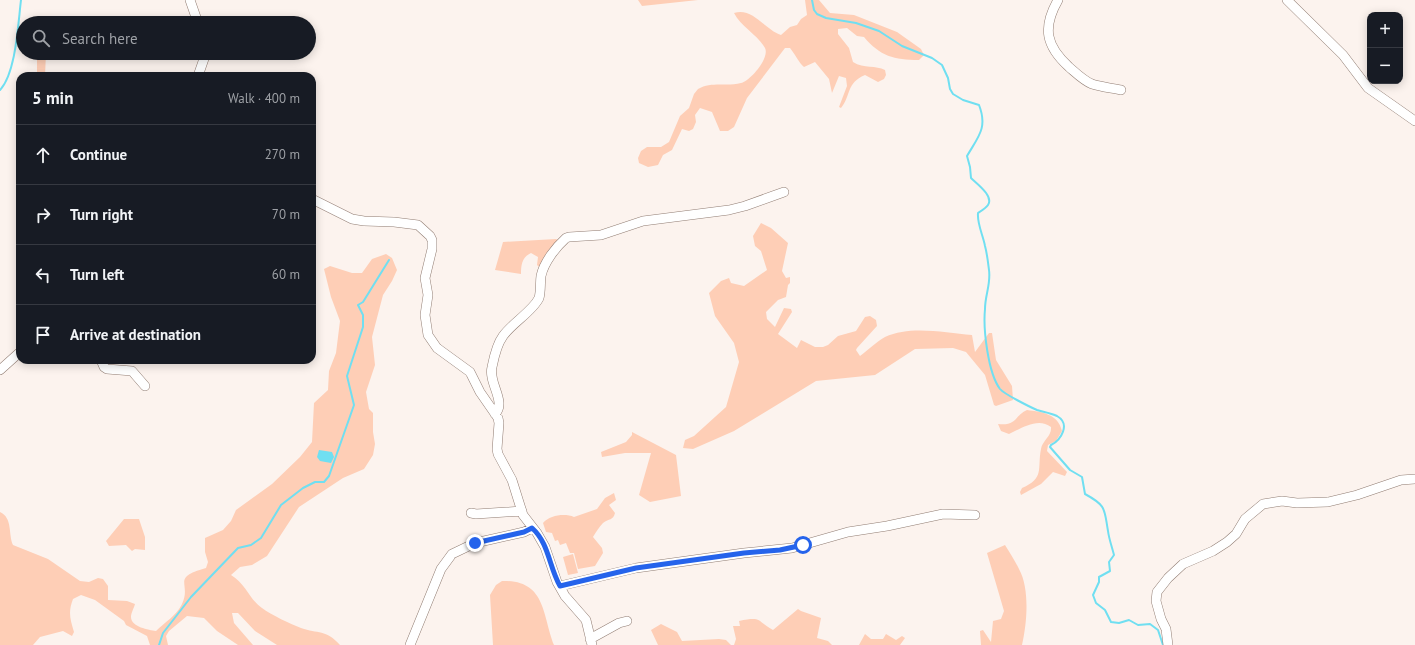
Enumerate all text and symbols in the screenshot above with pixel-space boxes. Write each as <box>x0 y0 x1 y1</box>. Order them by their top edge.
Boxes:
map controls <box>1367 12 1403 84</box>
button: + <box>1367 12 1403 48</box>
search box <box>16 16 316 60</box>
icon: search <box>30 27 52 49</box>
text: Search here <box>62 29 138 48</box>
button: − <box>1367 48 1403 84</box>
text: 5 min <box>32 87 73 109</box>
text: Walk · 400 m <box>228 90 300 107</box>
icon: ahead <box>32 144 54 166</box>
text: Continue <box>70 145 127 164</box>
text: 270 m <box>265 146 300 163</box>
icon: right <box>32 204 54 226</box>
text: Turn right <box>70 205 133 224</box>
text: 70 m <box>272 206 300 223</box>
icon: left <box>32 264 54 286</box>
text: Turn left <box>70 265 124 284</box>
text: 60 m <box>272 266 300 283</box>
icon: arrive <box>32 324 54 346</box>
text: Arrive at destination <box>70 325 201 344</box>
route end <box>466 534 484 552</box>
route start <box>794 536 812 554</box>

